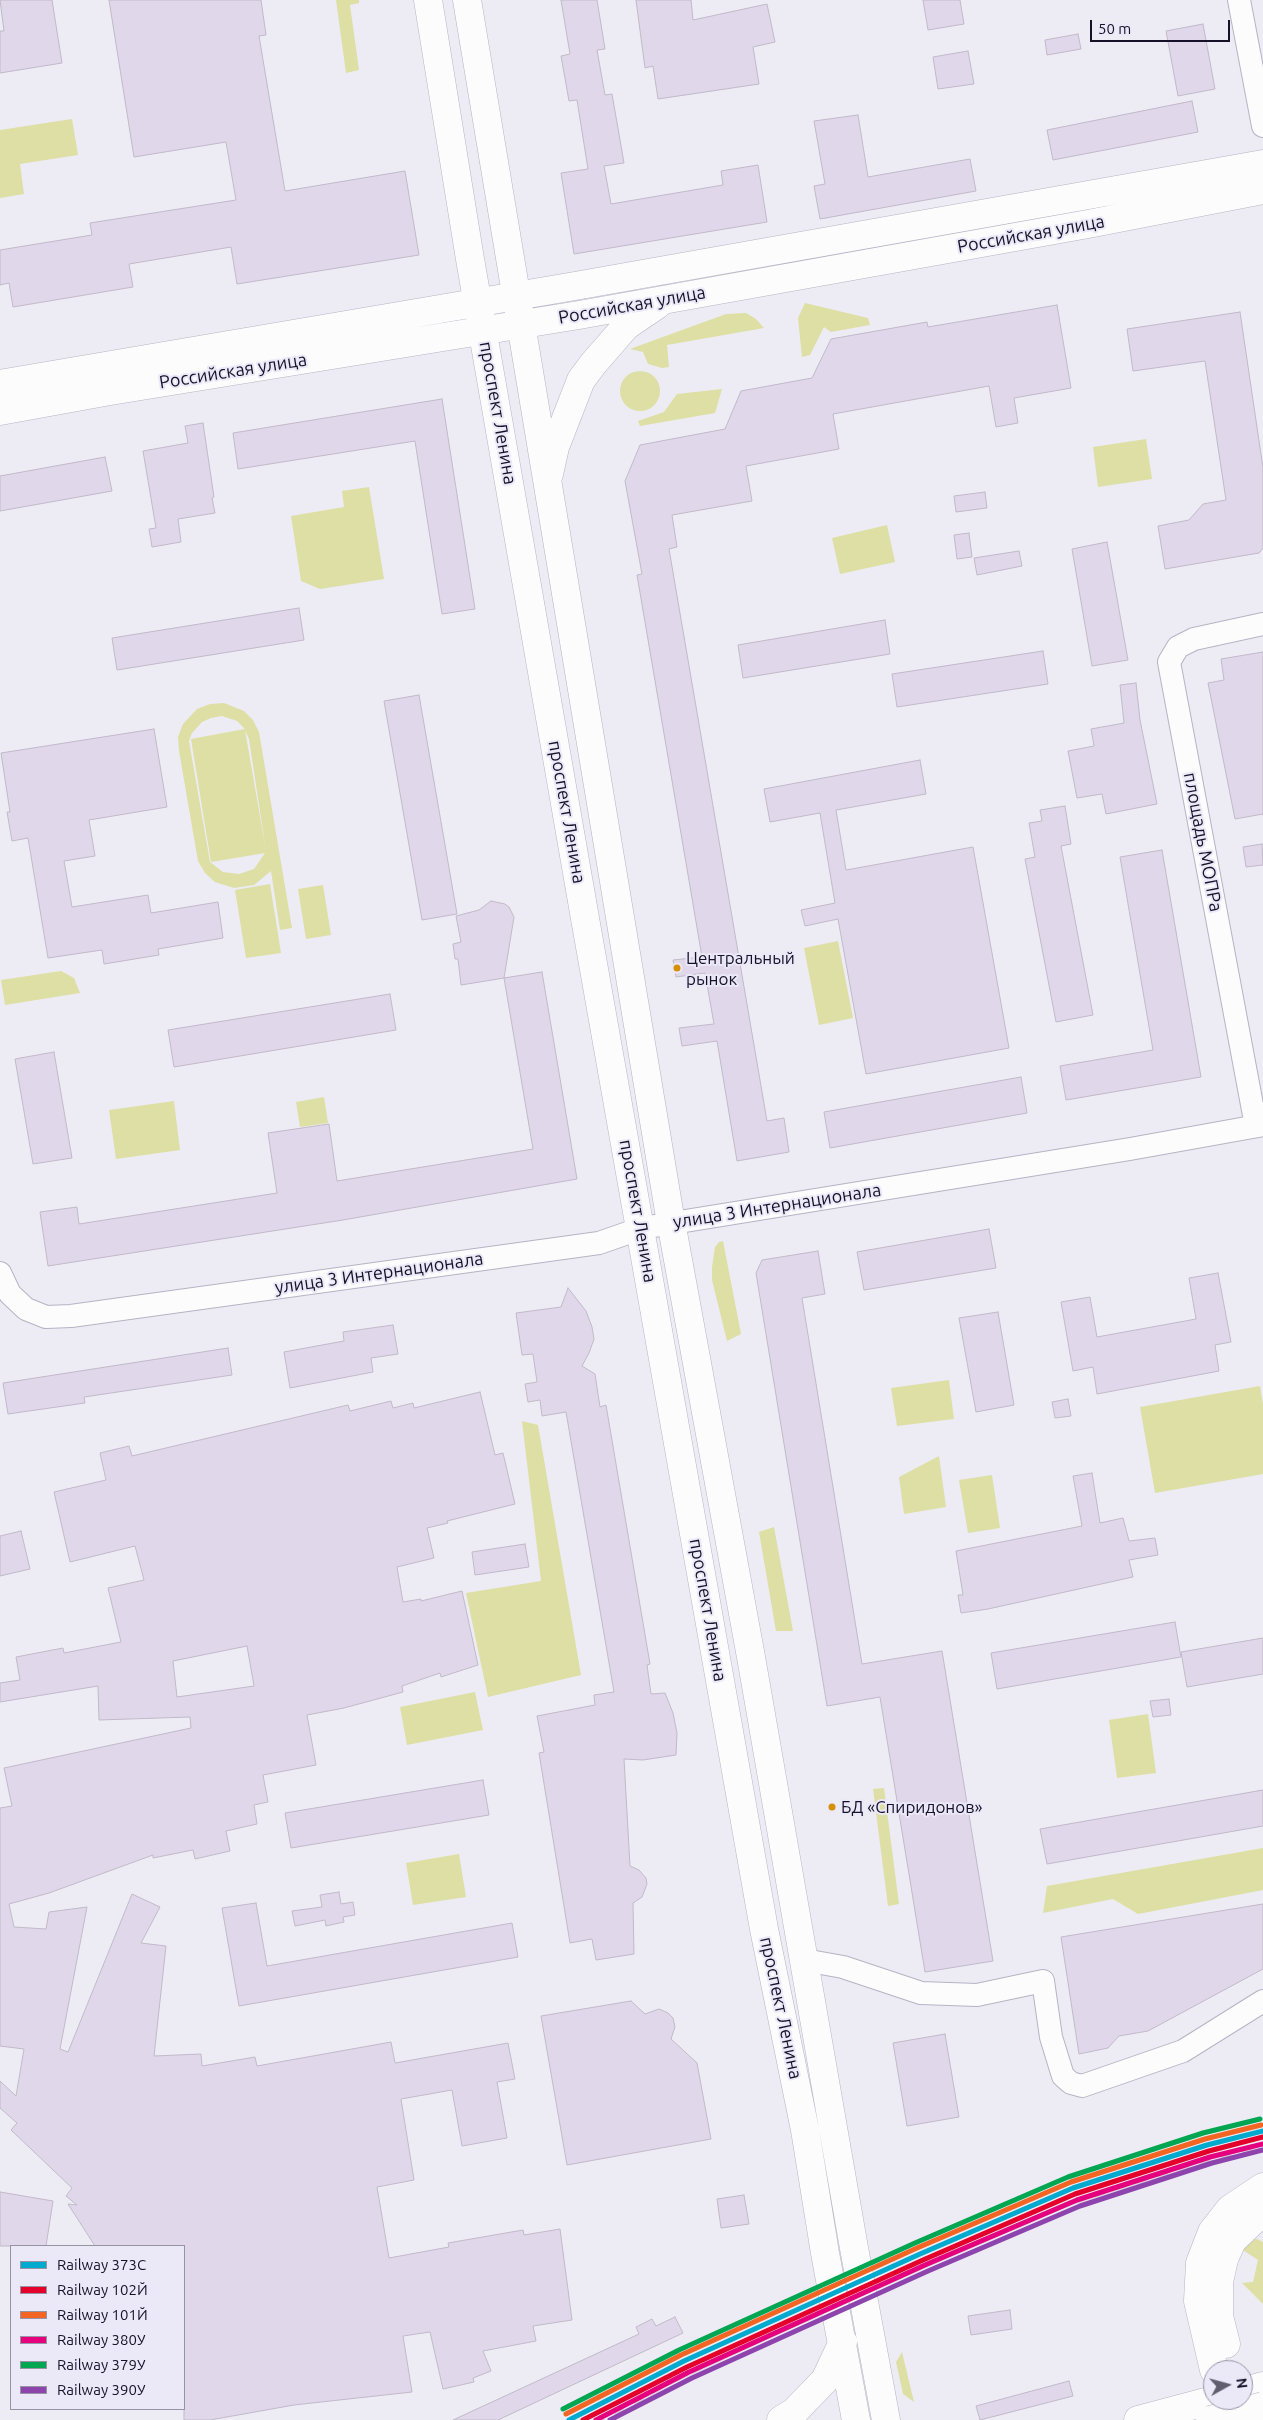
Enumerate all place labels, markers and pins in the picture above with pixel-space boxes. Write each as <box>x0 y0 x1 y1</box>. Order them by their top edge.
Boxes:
place label: Центральный рынок <box>686 948 795 988</box>
marker: Центральный рынок <box>672 963 682 973</box>
place label: БД «Спиридонов» <box>841 1797 983 1817</box>
marker: БД «Спиридонов» <box>827 1802 837 1812</box>

